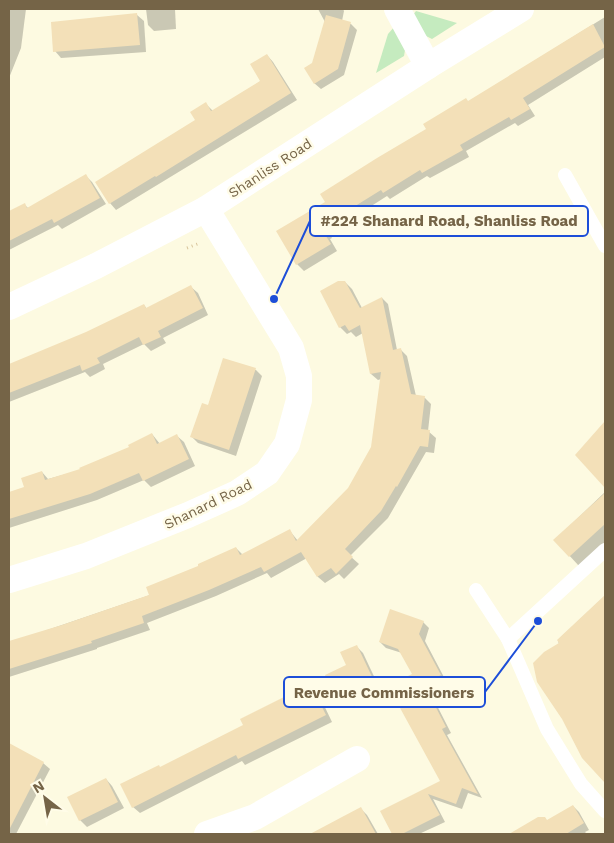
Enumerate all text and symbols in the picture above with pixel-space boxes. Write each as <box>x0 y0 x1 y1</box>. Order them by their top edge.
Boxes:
street label: Shanliss Road <box>225 135 315 201</box>
callout: #224 Shanard Road, Shanliss Road <box>310 206 588 236</box>
text: #224 Shanard Road, Shanliss Road <box>320 212 578 230</box>
street label: Shanard Road <box>162 476 254 532</box>
callout: Revenue Commissioners <box>284 677 485 707</box>
text: Revenue Commissioners <box>294 684 474 702</box>
north arrow <box>20 773 70 823</box>
text: N <box>30 777 47 796</box>

